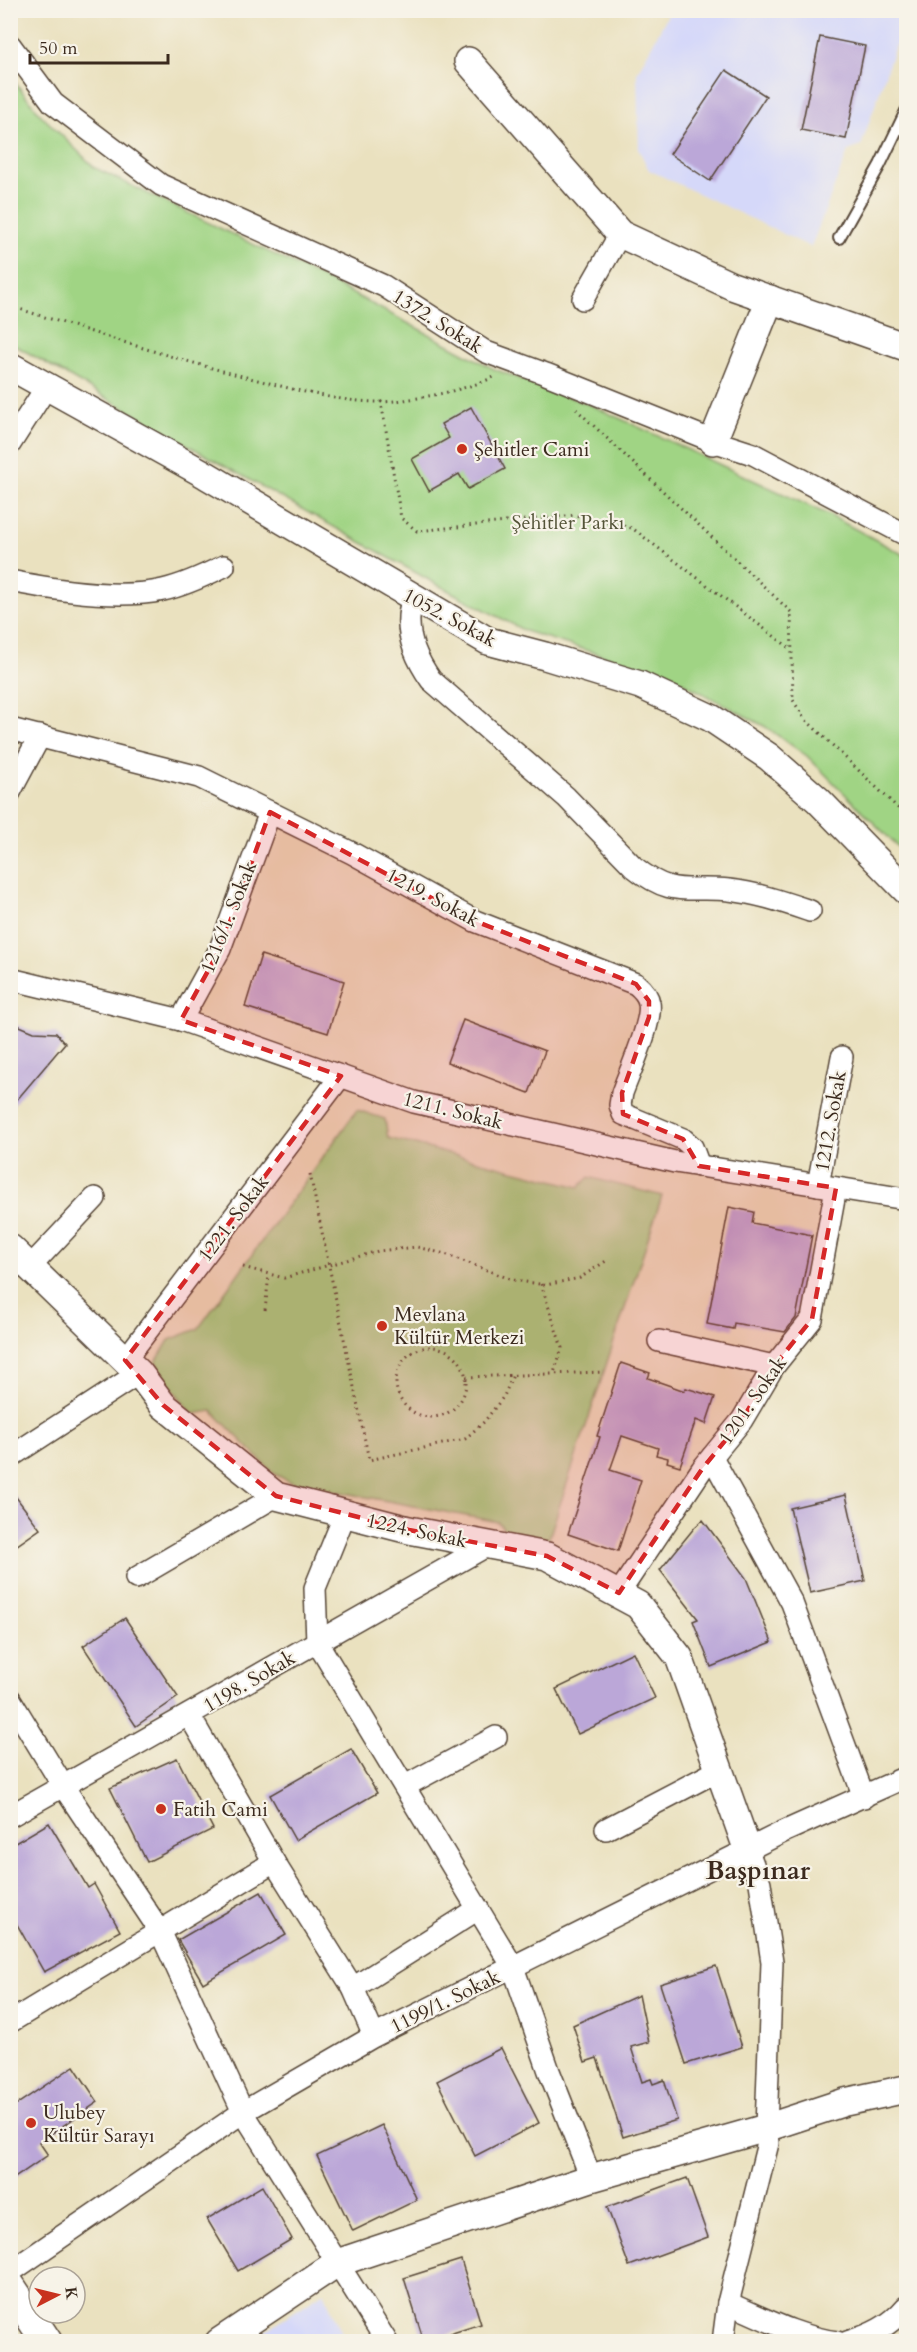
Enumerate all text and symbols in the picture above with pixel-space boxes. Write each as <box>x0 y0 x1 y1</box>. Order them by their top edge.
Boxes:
scale bar <box>30 27 168 65</box>
text: 50 m <box>39 36 78 61</box>
street label: 1372. Sokak <box>387 283 489 360</box>
place label: Şehitler Cami <box>474 436 590 463</box>
marker: Şehitler Cami <box>455 442 469 456</box>
park label: Şehitler Parkı <box>512 509 625 536</box>
street label: 1052. Sokak <box>398 582 502 654</box>
street label: 1216/1. Sokak <box>194 857 263 977</box>
street label: 1219. Sokak <box>381 862 485 934</box>
street label: 1212. Sokak <box>808 1068 853 1174</box>
street label: 1211. Sokak <box>400 1085 506 1136</box>
street label: 1221. Sokak <box>192 1169 275 1267</box>
place label: Mevlana Kültür Merkezi <box>394 1301 525 1351</box>
marker: Mevlana Kültür Merkezi <box>375 1319 389 1333</box>
street label: 1201. Sokak <box>712 1350 793 1450</box>
street label: 1224. Sokak <box>364 1507 470 1554</box>
street label: 1198. Sokak <box>198 1644 301 1719</box>
place label: Fatih Cami <box>173 1796 268 1823</box>
marker: Fatih Cami <box>154 1802 168 1816</box>
district label: Başpınar <box>706 1853 811 1888</box>
street label: 1199/1. Sokak <box>386 1963 505 2040</box>
place label: Ulubey Kültür Sarayı <box>43 2099 155 2149</box>
marker: Ulubey Kültür Sarayı <box>24 2116 38 2130</box>
north arrow <box>27 2265 87 2325</box>
text: K <box>59 2286 83 2301</box>

